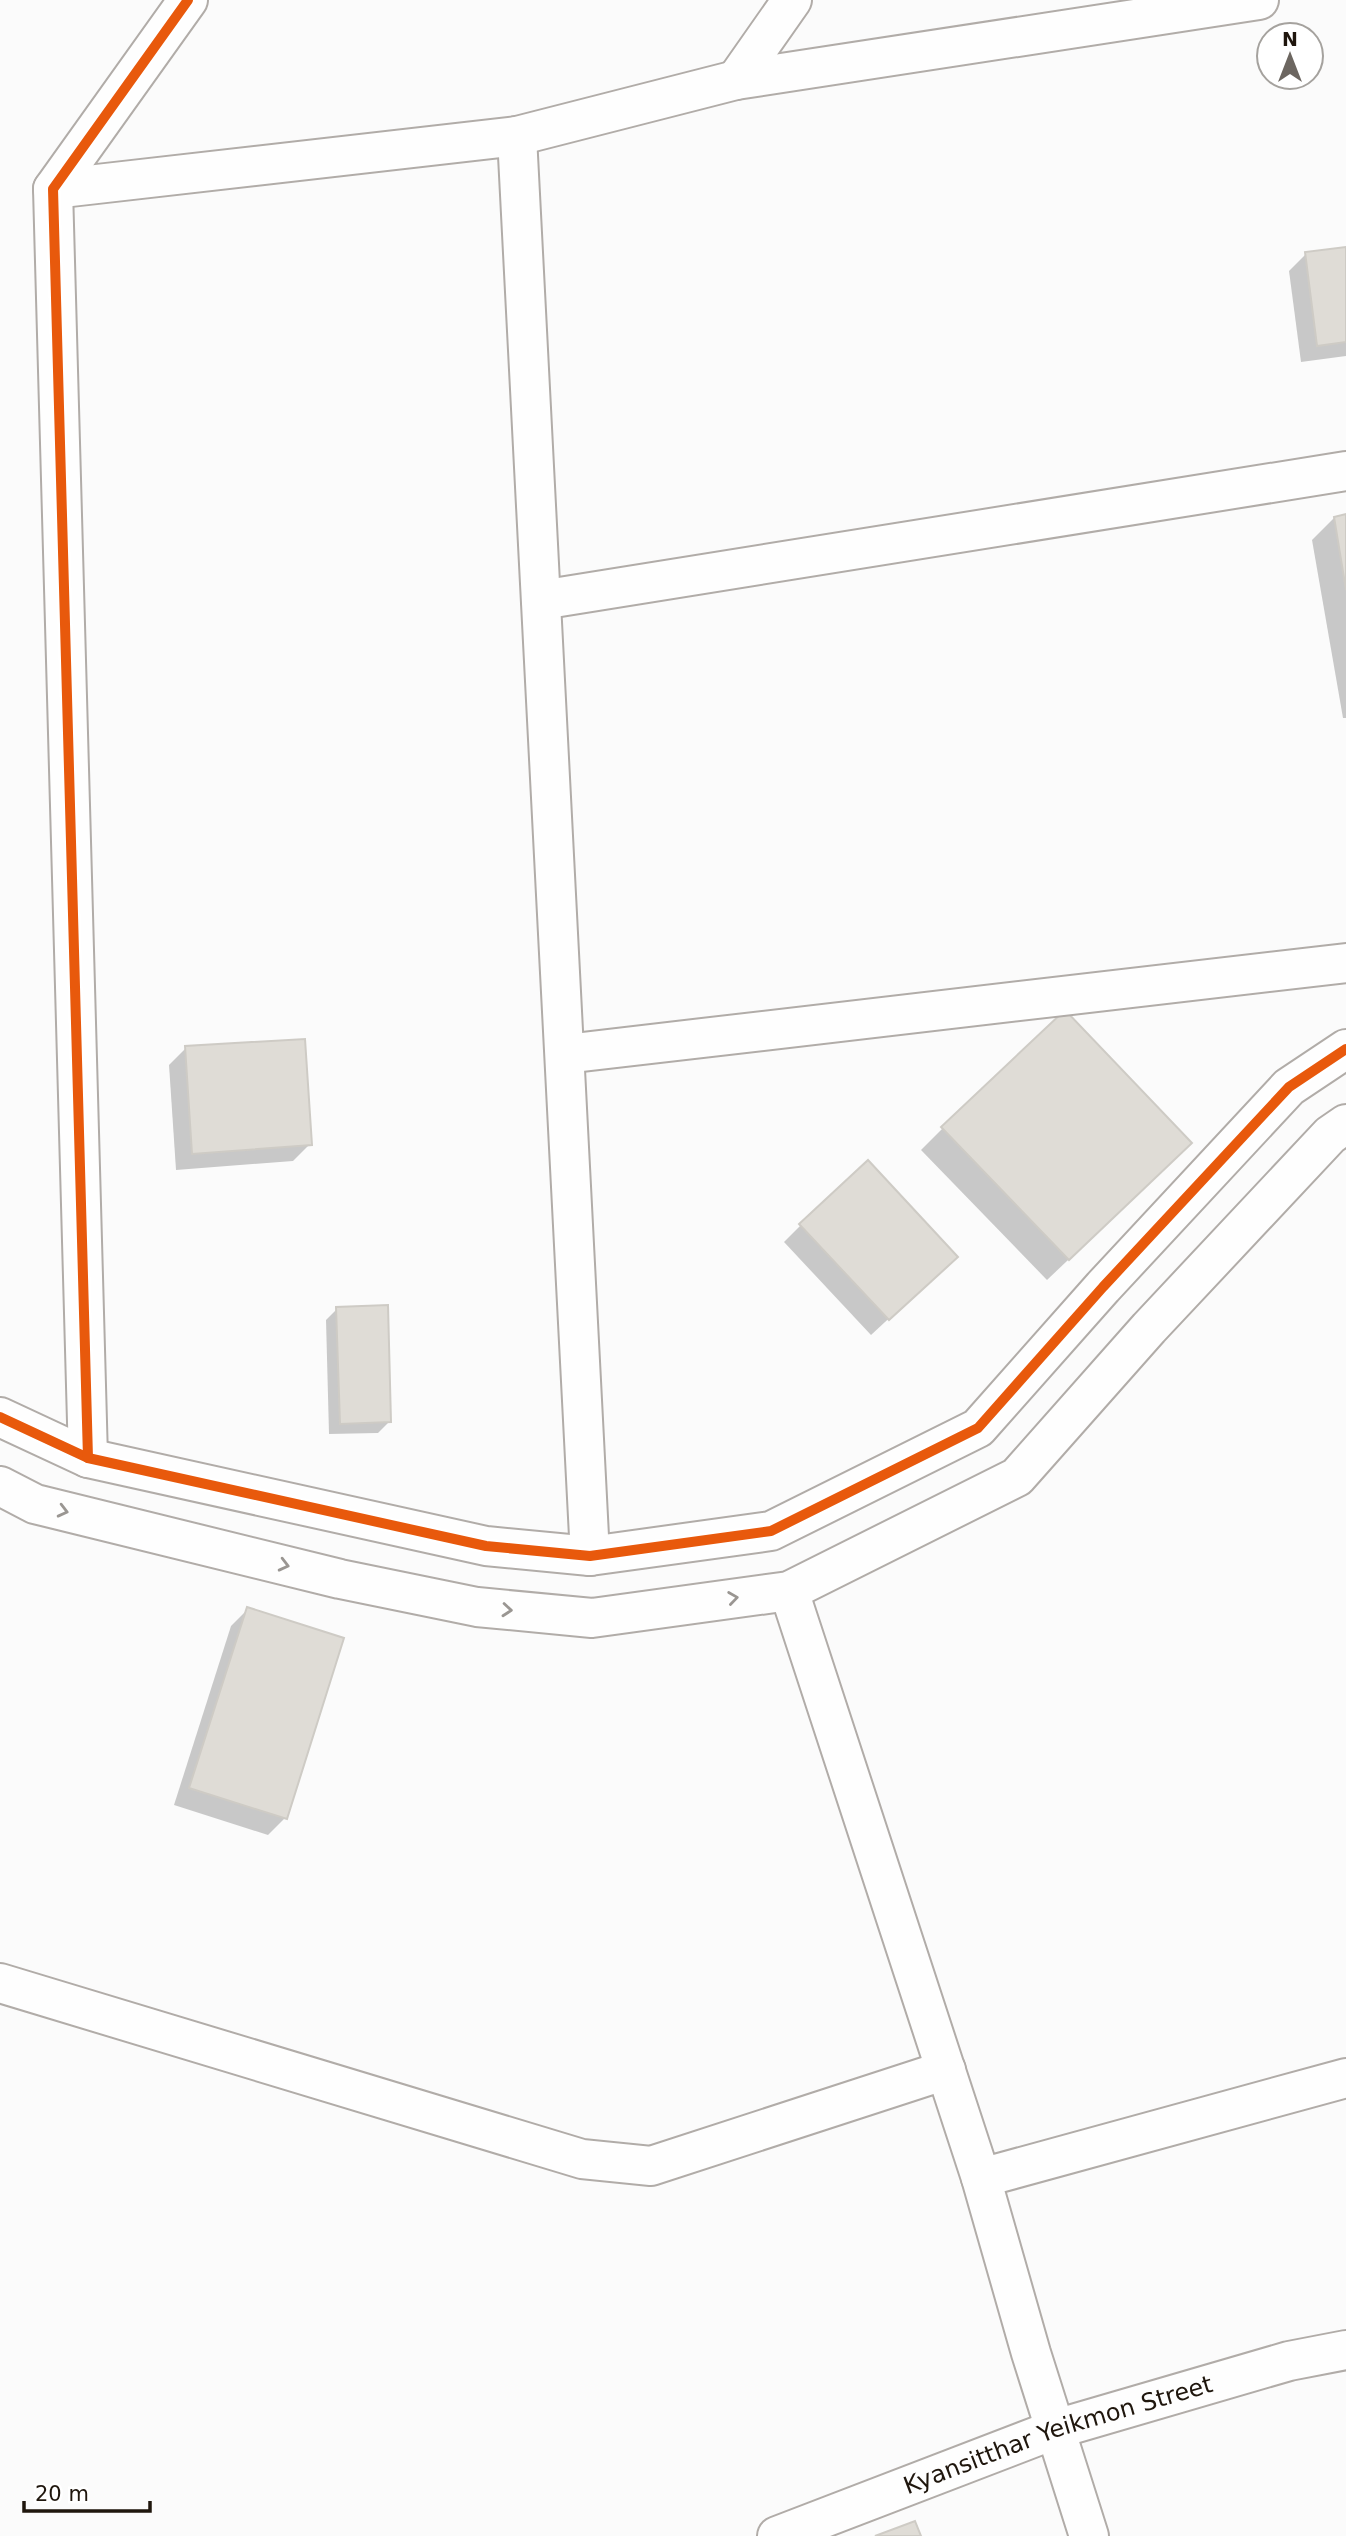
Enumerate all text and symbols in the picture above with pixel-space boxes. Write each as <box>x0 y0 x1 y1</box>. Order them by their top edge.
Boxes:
north arrow <box>1255 21 1325 91</box>
text: N <box>1282 28 1298 50</box>
one-way arrow <box>57 1503 69 1517</box>
one-way arrow <box>278 1557 290 1571</box>
one-way arrow <box>727 1591 739 1606</box>
one-way arrow <box>502 1602 513 1617</box>
street label: Kyansitthar Yeikmon Street <box>900 2370 1216 2500</box>
scale bar <box>24 2470 150 2514</box>
text: 20 m <box>35 2482 89 2506</box>

